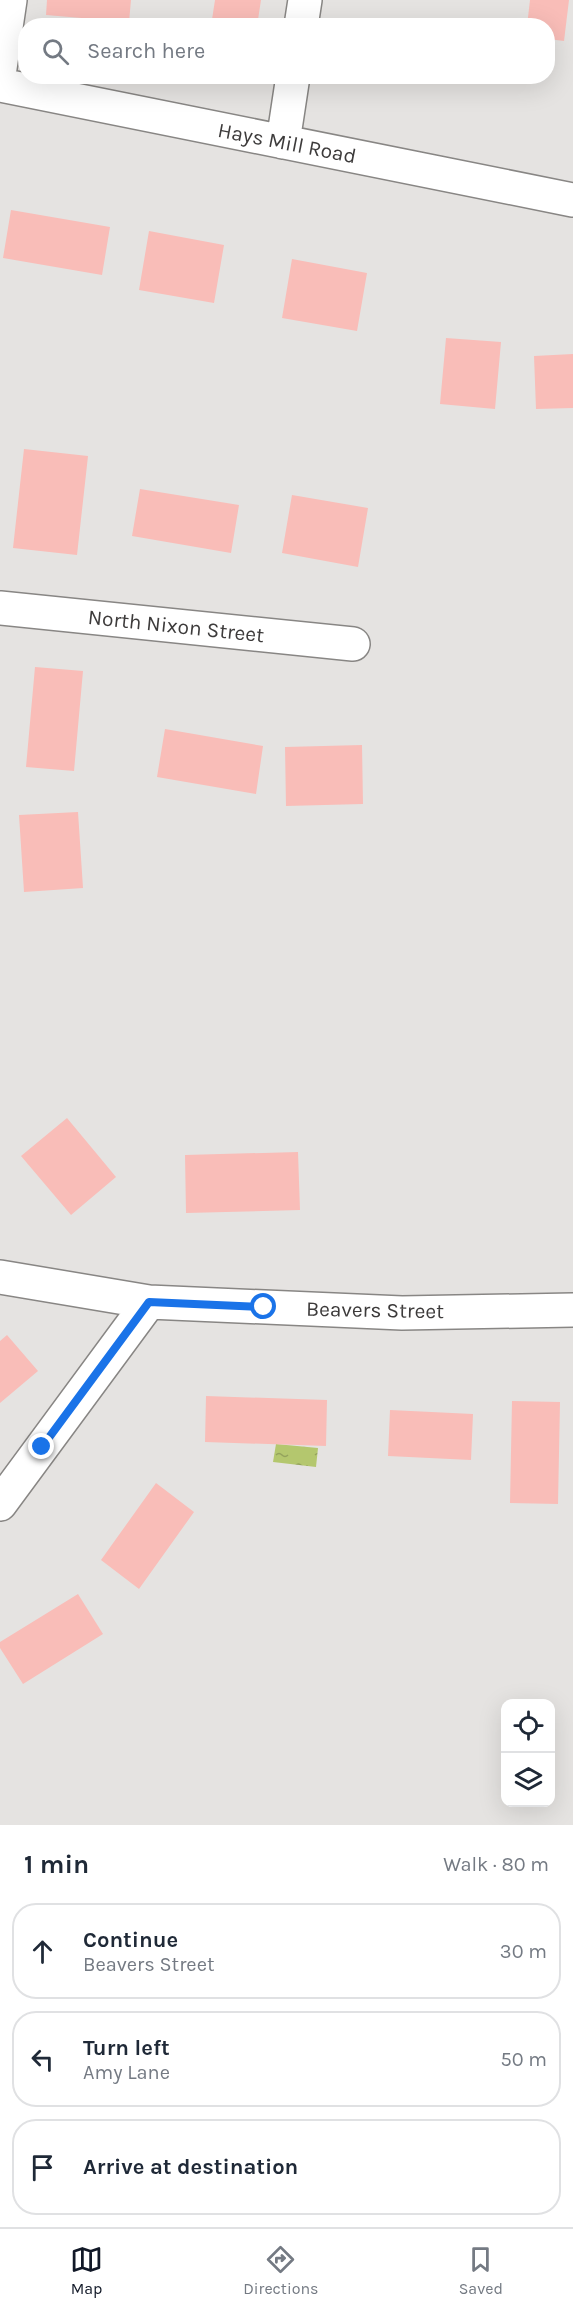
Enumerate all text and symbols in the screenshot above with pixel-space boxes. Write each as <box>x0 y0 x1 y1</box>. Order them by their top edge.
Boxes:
search box <box>18 18 555 84</box>
icon: search <box>39 35 72 68</box>
text: Search here <box>87 38 205 64</box>
street label: Hays Mill Road <box>216 118 358 168</box>
street label: North Nixon Street <box>87 605 265 647</box>
route start <box>250 1293 276 1319</box>
street label: Beavers Street <box>306 1297 444 1323</box>
route end <box>28 1433 54 1459</box>
map controls <box>501 1699 555 1807</box>
button: locate <box>501 1699 555 1753</box>
button: layers <box>501 1753 555 1807</box>
text: 1 min <box>24 1849 89 1880</box>
text: Walk · 80 m <box>443 1853 549 1876</box>
text: Continue <box>83 1927 178 1953</box>
icon: ahead <box>26 1935 59 1968</box>
text: 30 m <box>500 1940 547 1963</box>
text: Beavers Street <box>83 1953 214 1976</box>
text: Turn left <box>83 2035 170 2061</box>
icon: left <box>26 2043 59 2076</box>
text: 50 m <box>500 2048 547 2071</box>
text: Amy Lane <box>83 2061 170 2084</box>
icon: arrive <box>26 2151 59 2184</box>
text: Arrive at destination <box>83 2154 298 2180</box>
tab: Map <box>70 2243 103 2298</box>
tab: Directions <box>243 2243 318 2298</box>
tab: Saved <box>459 2243 503 2298</box>

